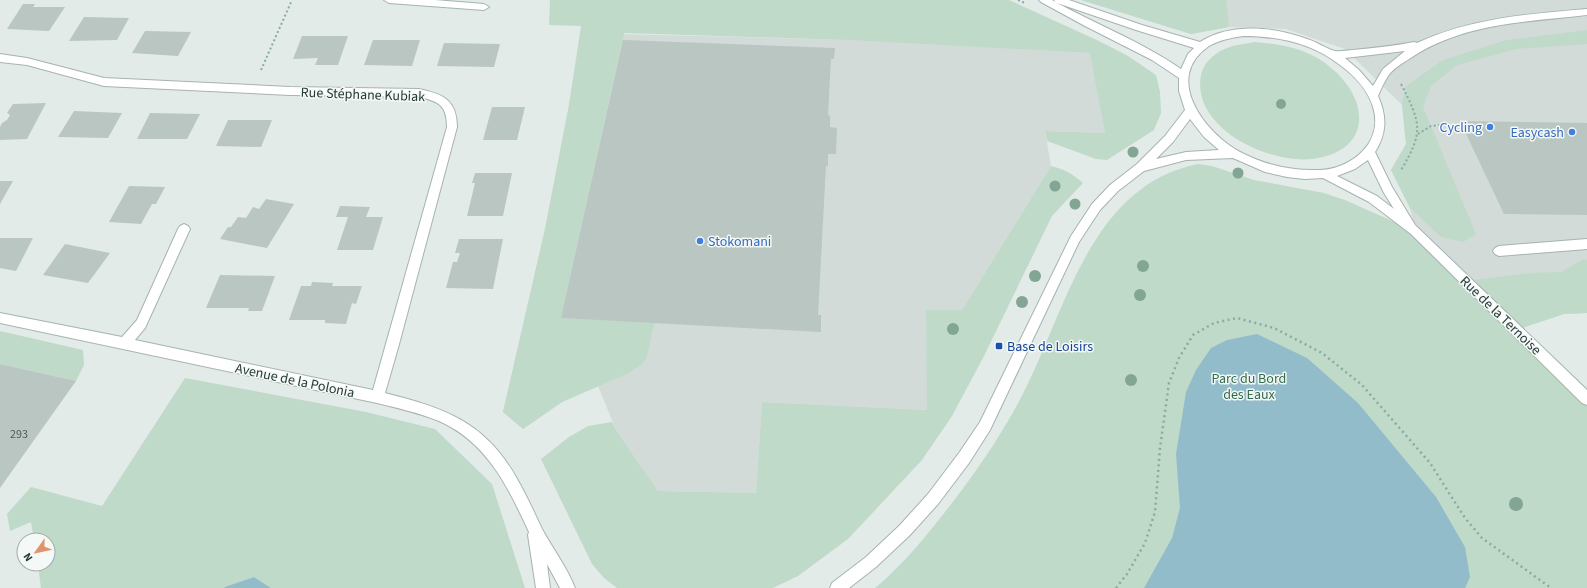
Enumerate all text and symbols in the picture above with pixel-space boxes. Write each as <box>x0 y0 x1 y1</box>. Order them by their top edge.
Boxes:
street label: Rue Stéphane Kubiak <box>300 83 426 107</box>
place label: Cycling <box>1440 118 1482 138</box>
marker: Cycling <box>1485 122 1495 132</box>
place label: Easycash <box>1510 123 1564 143</box>
marker: Easycash <box>1567 127 1577 137</box>
place label: Stokomani <box>708 232 771 252</box>
marker: Stokomani <box>695 236 705 246</box>
street label: Rue de la Ternoise <box>1455 272 1545 360</box>
place label: Base de Loisirs <box>1007 337 1093 357</box>
marker: Base de Loisirs <box>994 341 1004 351</box>
street label: Avenue de la Polonia <box>233 359 356 403</box>
park label: Parc du Bord des Eaux <box>1212 369 1286 405</box>
house number: 293 <box>10 426 28 443</box>
north arrow <box>16 532 56 572</box>
text: N <box>20 550 36 564</box>

